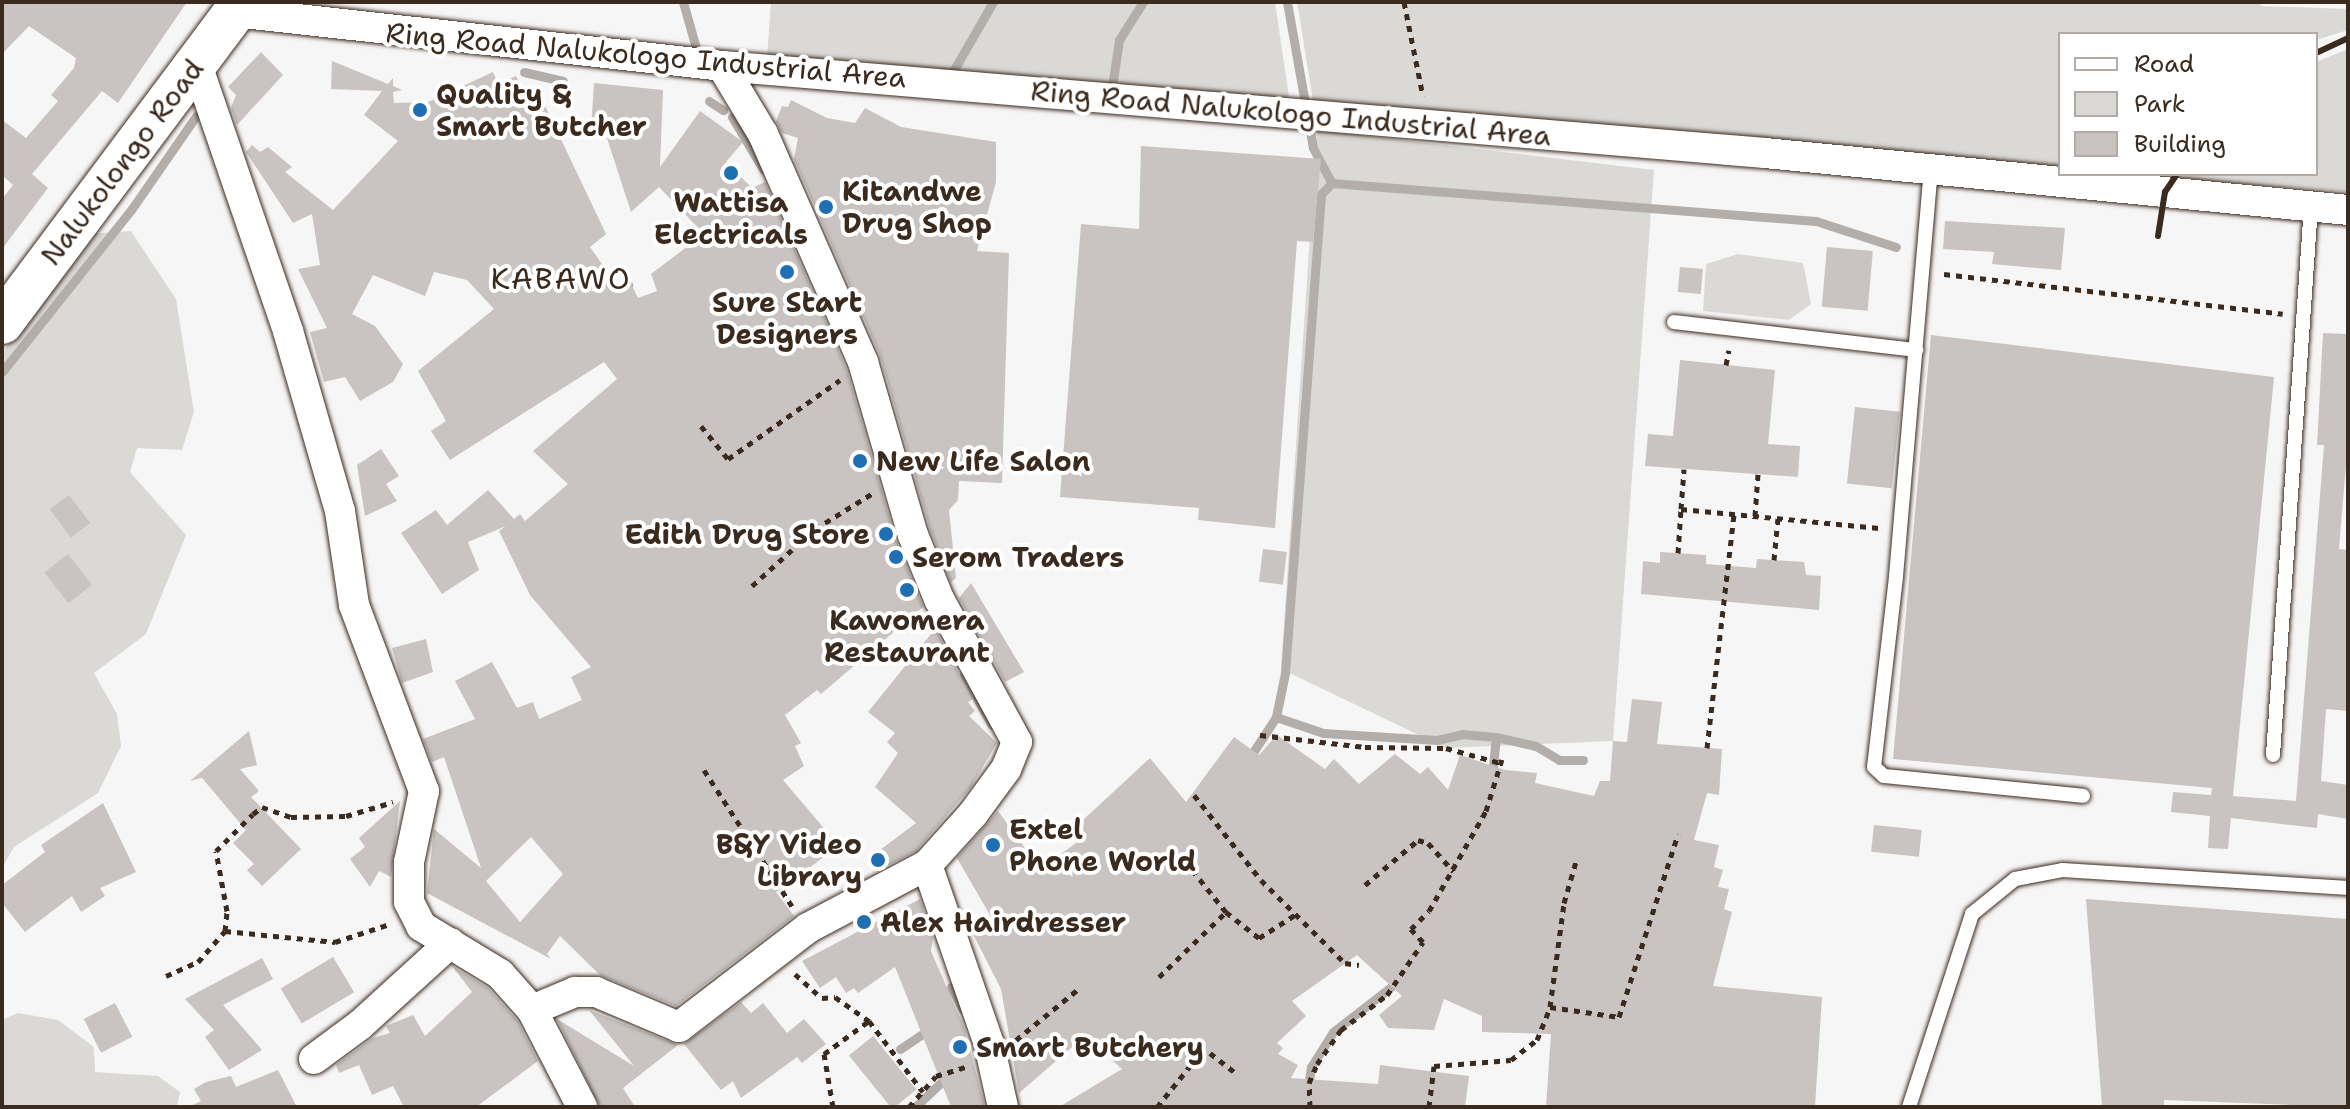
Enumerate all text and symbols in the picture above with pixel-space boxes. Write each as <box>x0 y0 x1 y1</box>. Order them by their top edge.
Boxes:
street label: Ring Road Nalukologo Industrial Area <box>384 16 908 94</box>
legend <box>2058 32 2318 176</box>
text: Road <box>2134 48 2194 80</box>
street label: Nalukolongo Road <box>34 52 210 272</box>
street label: Ring Road Nalukologo Industrial Area <box>1029 74 1553 152</box>
place label: Quality & Smart Butcher <box>436 77 647 143</box>
text: Park <box>2134 88 2186 120</box>
marker: Quality & Smart Butcher <box>411 101 429 119</box>
text: Building <box>2134 128 2226 160</box>
marker: Wattisa Electricals <box>722 164 740 182</box>
place label: Kitandwe Drug Shop <box>842 174 992 240</box>
place label: Wattisa Electricals <box>654 185 808 251</box>
marker: Kitandwe Drug Shop <box>817 198 835 216</box>
district label: KABAWO <box>490 261 632 297</box>
marker: Sure Start Designers <box>778 263 796 281</box>
place label: Sure Start Designers <box>712 285 862 351</box>
place label: New Life Salon <box>876 444 1090 478</box>
marker: New Life Salon <box>851 452 869 470</box>
place label: Edith Drug Store <box>624 517 870 551</box>
marker: Edith Drug Store <box>877 525 895 543</box>
place label: Serom Traders <box>912 540 1124 574</box>
marker: Serom Traders <box>887 548 905 566</box>
marker: Kawomera Restaurant <box>898 581 916 599</box>
place label: Kawomera Restaurant <box>824 603 990 669</box>
place label: Extel Phone World <box>1009 812 1196 878</box>
place label: B&Y Video Library <box>716 827 862 893</box>
marker: Extel Phone World <box>984 836 1002 854</box>
marker: B&Y Video Library <box>869 851 887 869</box>
place label: Alex Hairdresser <box>880 905 1126 939</box>
marker: Alex Hairdresser <box>855 913 873 931</box>
place label: Smart Butchery <box>976 1030 1204 1064</box>
marker: Smart Butchery <box>951 1038 969 1056</box>

